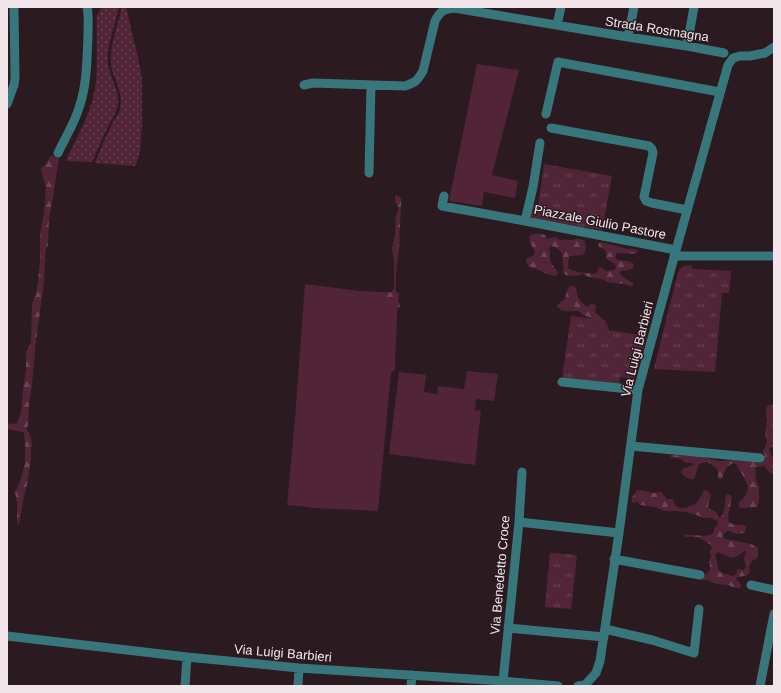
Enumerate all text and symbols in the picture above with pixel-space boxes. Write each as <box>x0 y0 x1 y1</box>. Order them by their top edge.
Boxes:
street label: Strada Rosmagna <box>604 13 711 45</box>
street label: Piazzale Giulio Pastore <box>533 202 667 242</box>
street label: Via Luigi Barbieri <box>618 300 656 398</box>
street label: Via Benedetto Croce <box>487 515 513 635</box>
street label: Via Luigi Barbieri <box>234 641 333 665</box>

